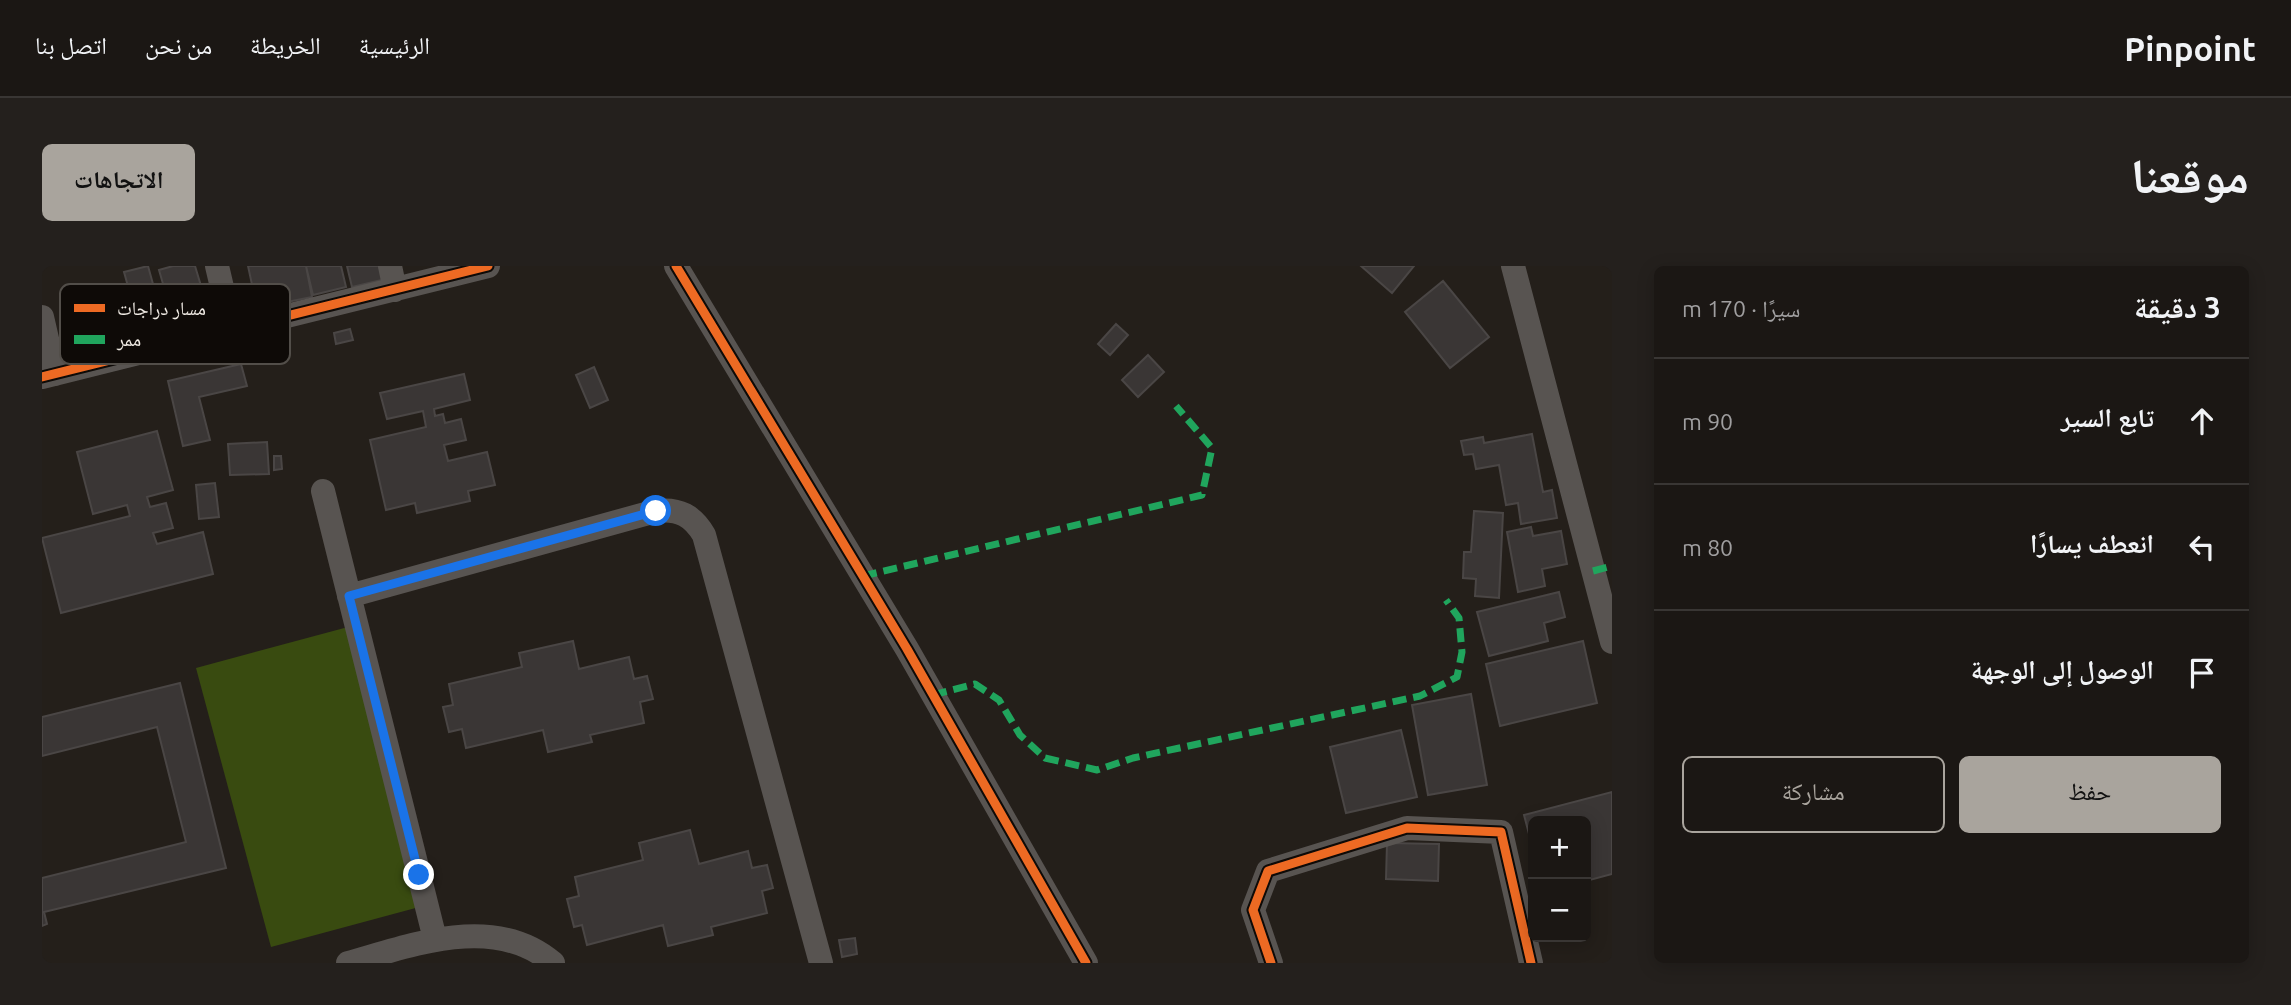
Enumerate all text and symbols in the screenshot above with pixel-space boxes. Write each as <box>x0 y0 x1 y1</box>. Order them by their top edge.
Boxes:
text: Pinpoint <box>2124 30 2256 67</box>
text: اتصل بنا <box>35 32 107 59</box>
text: من نحن <box>145 32 212 59</box>
text: الخريطة <box>250 32 321 59</box>
text: الرئيسية <box>359 32 430 59</box>
button: الاتجاهات <box>42 144 195 221</box>
text: موقعنا <box>2131 147 2249 202</box>
legend <box>60 284 290 364</box>
text: 3 دقيقة <box>2134 290 2221 324</box>
text: سيرًا · 170 m <box>1682 296 1800 321</box>
text: مسار دراجات <box>117 297 206 320</box>
text: ممر <box>116 328 141 351</box>
icon: ahead <box>2183 402 2221 440</box>
text: تابع السير <box>2061 403 2154 432</box>
text: 90 m <box>1682 409 1733 434</box>
route start <box>640 495 671 526</box>
icon: left <box>2183 528 2221 566</box>
text: انعطف يسارًا <box>2030 529 2154 558</box>
text: 80 m <box>1682 535 1733 560</box>
icon: arrive <box>2183 654 2221 692</box>
text: الوصول إلى الوجهة <box>1971 655 2154 684</box>
button: مشاركة <box>1682 756 1945 833</box>
button: حفظ <box>1959 756 2221 833</box>
map controls <box>1528 816 1591 942</box>
button: + <box>1528 816 1591 879</box>
route end <box>403 859 434 890</box>
button: − <box>1528 879 1591 942</box>

